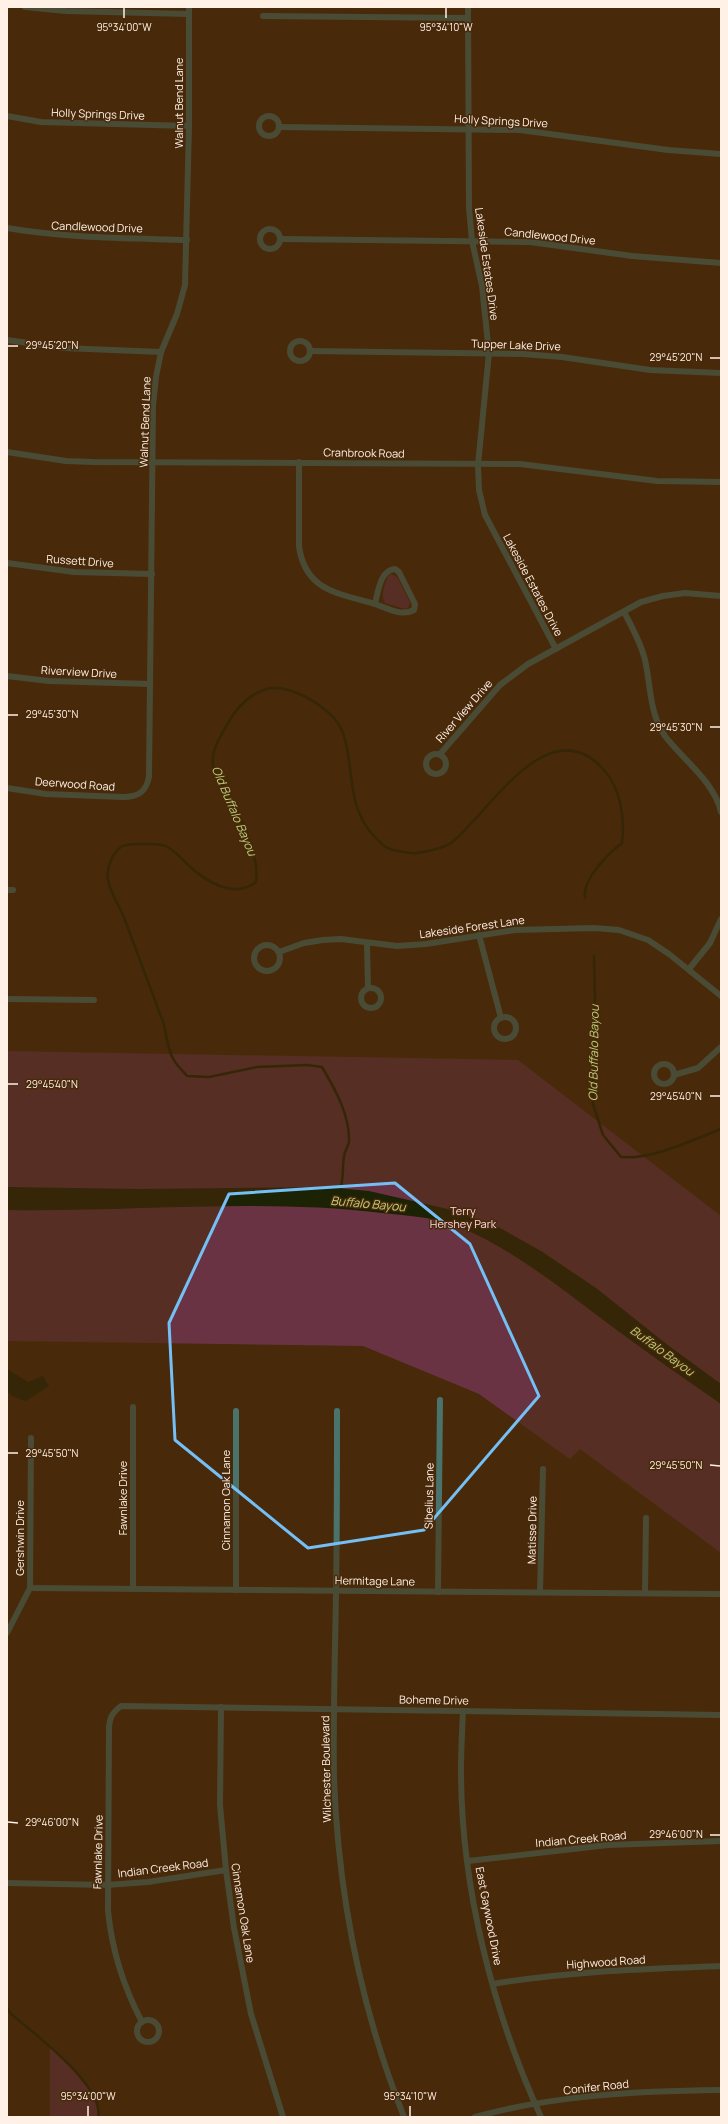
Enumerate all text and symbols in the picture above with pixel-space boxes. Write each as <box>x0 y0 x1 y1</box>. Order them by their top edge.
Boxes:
text: 95°34'00"W <box>96 20 152 34</box>
text: 95°34'10"W <box>419 20 473 34</box>
street label: Walnut Bend Lane <box>171 57 186 149</box>
street label: Holly Springs Drive <box>51 104 146 123</box>
street label: Holly Springs Drive <box>454 111 549 130</box>
street label: Lakeside Estates Drive <box>472 207 503 322</box>
street label: Candlewood Drive <box>51 217 144 236</box>
street label: Candlewood Drive <box>504 223 597 248</box>
street label: Tupper Lake Drive <box>471 335 562 354</box>
text: 29°45'20"N <box>26 338 79 352</box>
text: 29°45'20"N <box>650 350 703 364</box>
street label: Walnut Bend Lane <box>135 376 154 468</box>
street label: Cranbrook Road <box>323 444 405 461</box>
street label: Lakeside Estates Drive <box>500 531 567 639</box>
street label: Russett Drive <box>46 551 115 570</box>
street label: Riverview Drive <box>41 662 118 681</box>
street label: River View Drive <box>432 676 496 745</box>
text: 29°45'30"N <box>26 707 78 721</box>
text: 29°45'30"N <box>650 720 702 734</box>
water label: Old Buffalo Bayou <box>208 763 261 859</box>
street label: Deerwood Road <box>34 773 116 794</box>
street label: Lakeside Forest Lane <box>418 912 526 941</box>
water label: Old Buffalo Bayou <box>584 1004 603 1101</box>
text: 29°45'40"N <box>26 1077 78 1091</box>
text: 29°45'40"N <box>650 1089 702 1103</box>
water label: Buffalo Bayou <box>330 1192 407 1215</box>
park label: Terry Hershey Park <box>430 1203 497 1231</box>
water label: Buffalo Bayou <box>627 1322 698 1380</box>
text: 29°45'50"N <box>26 1446 79 1460</box>
street label: Cinnamon Oak Lane <box>218 1449 233 1550</box>
text: 29°45'50"N <box>650 1458 703 1472</box>
street label: Fawnlake Drive <box>115 1460 130 1535</box>
street label: Sibelius Lane <box>420 1462 437 1529</box>
street label: Matisse Drive <box>523 1495 540 1564</box>
street label: Gershwin Drive <box>12 1500 27 1576</box>
street label: Hermitage Lane <box>335 1572 416 1589</box>
street label: Boheme Drive <box>399 1691 470 1708</box>
street label: Wilchester Boulevard <box>317 1715 334 1823</box>
street label: Fawnlake Drive <box>89 1814 106 1889</box>
text: 29°46'00"N <box>25 1815 79 1829</box>
street label: Indian Creek Road <box>535 1827 627 1850</box>
text: 29°46'00"N <box>649 1827 703 1841</box>
street label: Indian Creek Road <box>117 1854 209 1881</box>
street label: Cinnamon Oak Lane <box>228 1862 259 1964</box>
street label: East Gaywood Drive <box>473 1865 506 1967</box>
street label: Highwood Road <box>566 1951 646 1972</box>
street label: Conifer Road <box>562 2076 629 2097</box>
text: 95°34'00"W <box>60 2089 116 2103</box>
text: 95°34'10"W <box>383 2089 437 2103</box>

